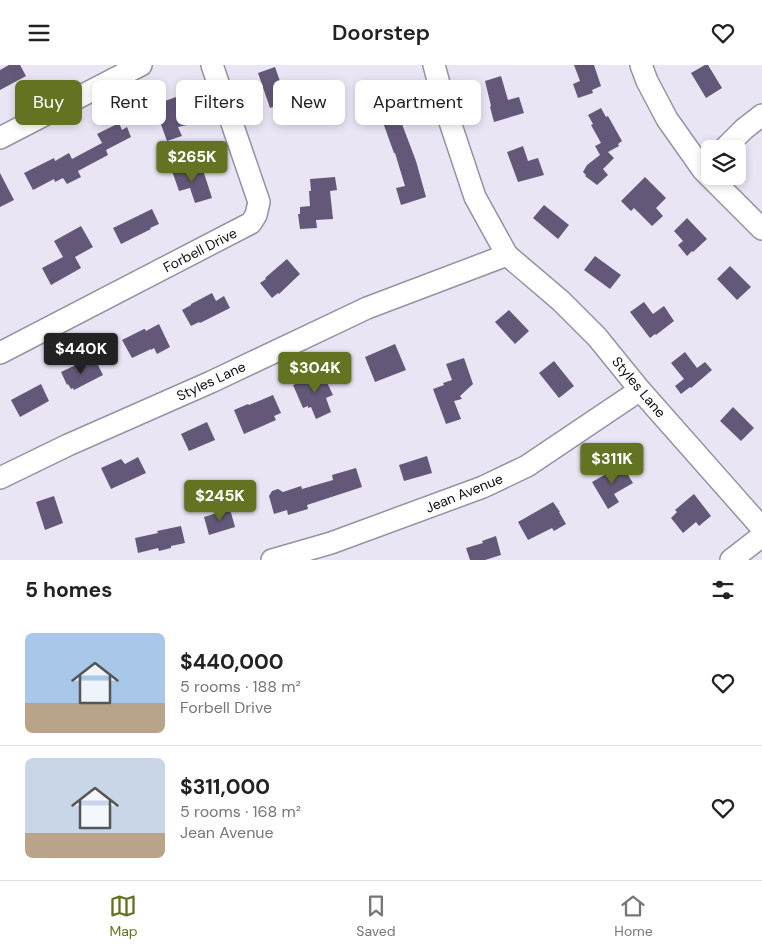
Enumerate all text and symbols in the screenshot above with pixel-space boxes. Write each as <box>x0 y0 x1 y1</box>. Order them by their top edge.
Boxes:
text: Doorstep <box>332 18 430 47</box>
icon: menu <box>25 19 53 47</box>
icon: heart <box>709 19 737 47</box>
chip: Buy <box>15 80 82 125</box>
chip: Rent <box>92 80 166 125</box>
chip: Filters <box>176 80 263 125</box>
chip: New <box>273 80 345 125</box>
chip: Apartment <box>355 80 481 125</box>
map controls <box>701 140 746 185</box>
button: layers <box>701 140 746 185</box>
pin: $265K <box>157 141 227 183</box>
text: $265K <box>167 146 217 167</box>
street label: Forbell Drive <box>160 224 240 276</box>
pin: $440K <box>46 333 116 375</box>
text: $440K <box>55 338 107 359</box>
pin: $304K <box>280 351 350 394</box>
street label: Styles Lane <box>608 353 670 421</box>
street label: Styles Lane <box>174 357 248 405</box>
text: $304K <box>289 357 341 378</box>
pin: $311K <box>577 443 647 485</box>
text: $311K <box>591 448 633 469</box>
street label: Jean Avenue <box>423 469 505 517</box>
pin: $245K <box>185 479 255 522</box>
text: $245K <box>195 485 245 506</box>
text: 5 homes <box>25 576 112 604</box>
icon: filters <box>709 576 737 604</box>
text: $440,000 <box>180 648 284 676</box>
icon: home <box>65 653 125 713</box>
icon: heart <box>709 669 737 697</box>
text: 5 rooms · 188 m² <box>180 676 301 697</box>
text: Forbell Drive <box>180 697 272 718</box>
text: $311,000 <box>180 773 270 801</box>
icon: home <box>65 778 125 838</box>
icon: heart <box>709 794 737 822</box>
text: 5 rooms · 168 m² <box>180 801 301 822</box>
text: Jean Avenue <box>180 822 274 843</box>
tab: Map <box>109 892 138 940</box>
tab: Saved <box>356 892 396 940</box>
tab: Home <box>614 892 653 940</box>

